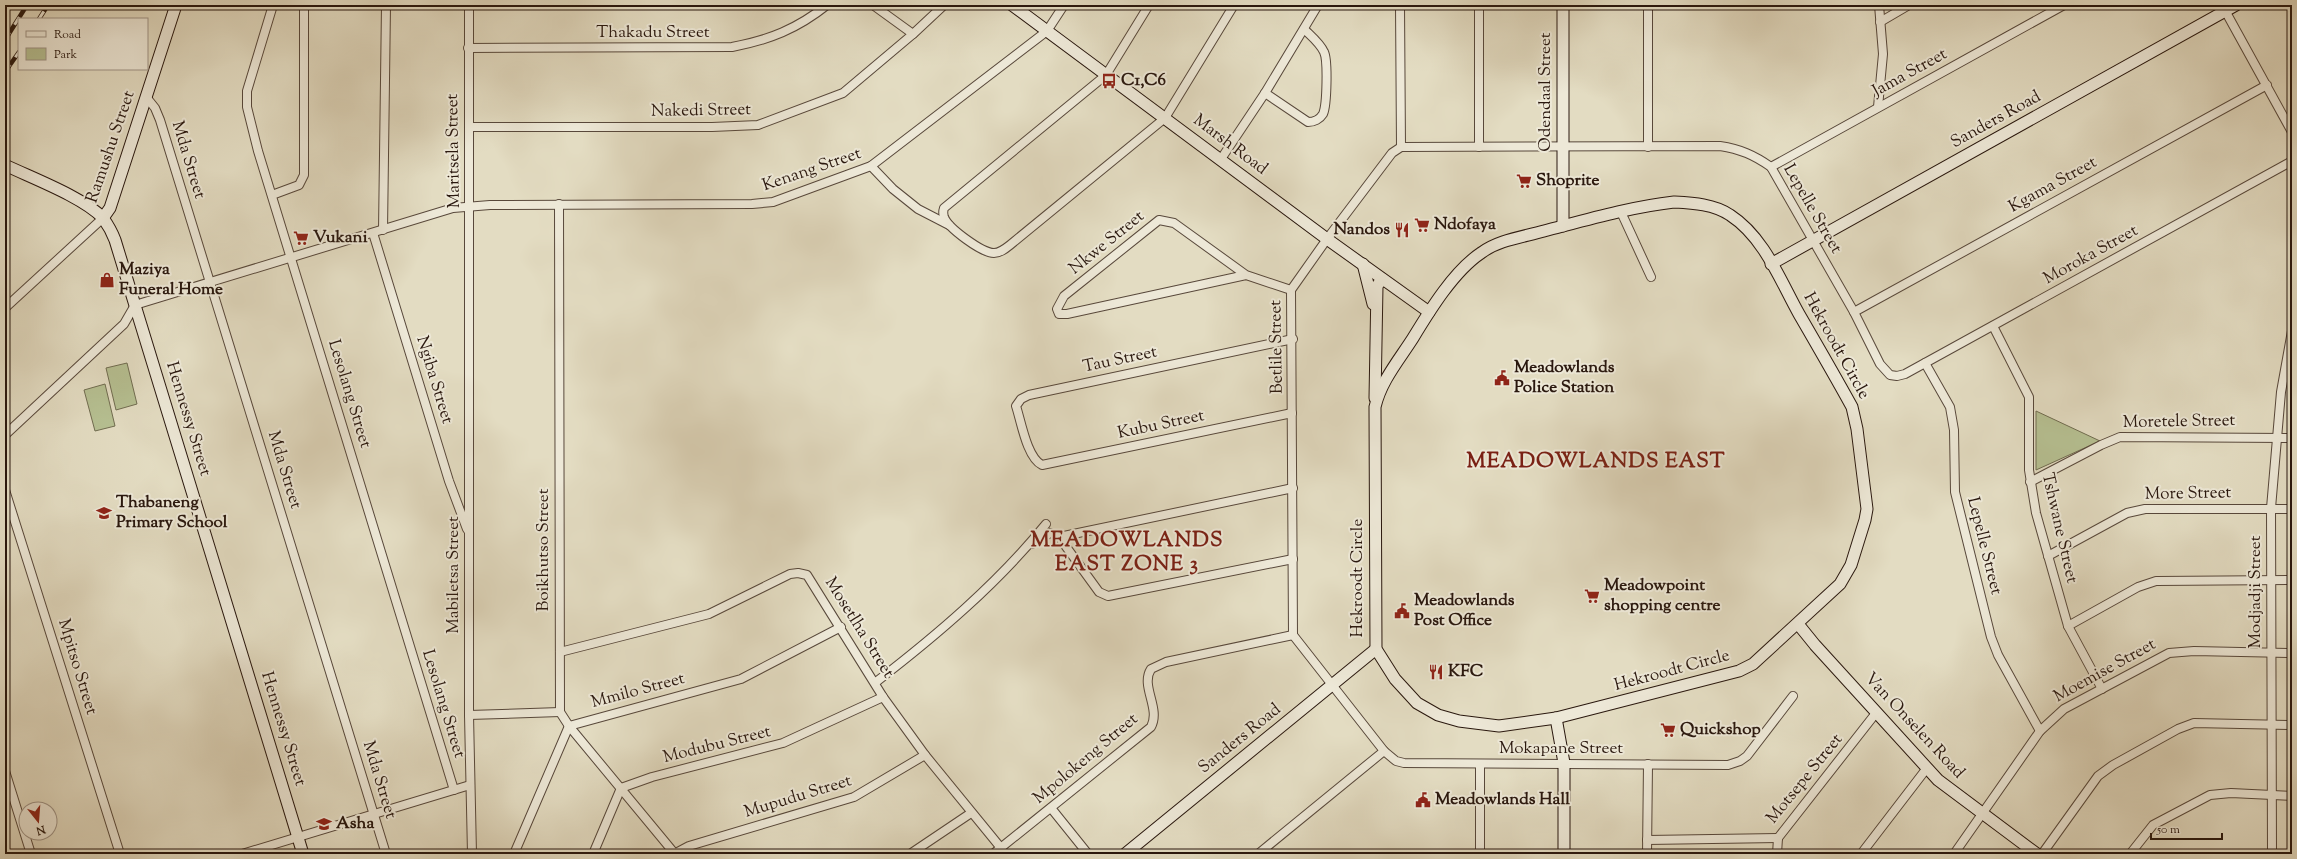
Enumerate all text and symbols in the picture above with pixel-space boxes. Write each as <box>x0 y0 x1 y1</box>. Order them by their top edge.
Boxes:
legend <box>18 18 148 70</box>
street label: Thakadu Street <box>596 21 710 45</box>
text: Road <box>54 26 81 44</box>
street label: Odendaal Street <box>1534 32 1558 152</box>
street label: Jama Street <box>1867 42 1952 104</box>
text: Park <box>54 46 77 64</box>
place label: C1,C6 <box>1121 69 1166 93</box>
bus stop icon: C1,C6 <box>1100 72 1118 90</box>
street label: Sanders Road <box>1946 85 2046 155</box>
street label: Ramushu Street <box>81 87 142 206</box>
street label: Maritsela Street <box>441 93 467 209</box>
street label: Nakedi Street <box>651 98 751 124</box>
street label: Marsh Road <box>1188 109 1273 181</box>
street label: Mda Street <box>165 118 211 202</box>
street label: Kenang Street <box>759 142 865 198</box>
street label: Kgama Street <box>2005 151 2102 219</box>
street label: Lepelle Street <box>1777 160 1847 258</box>
place label: Shoprite <box>1536 169 1599 193</box>
supermarket icon: Shoprite <box>1515 172 1533 190</box>
street label: Nkwe Street <box>1064 205 1150 281</box>
place label: Ndofaya <box>1434 213 1496 237</box>
supermarket icon: Ndofaya <box>1413 216 1431 234</box>
place label: Nandos <box>1333 218 1390 242</box>
street label: Moroka Street <box>2039 219 2143 291</box>
restaurant icon: Nandos <box>1393 221 1411 239</box>
place label: Vukani <box>313 226 368 250</box>
supermarket icon: Vukani <box>292 229 310 247</box>
place label: Maziya Funeral Home <box>119 258 223 302</box>
shop icon: Maziya Funeral Home <box>98 271 116 289</box>
street label: Hekroodt Circle <box>1797 288 1875 404</box>
street label: Betlile Street <box>1264 300 1290 394</box>
street label: Ngiba Street <box>409 333 459 427</box>
street label: Lesolang Street <box>321 337 377 451</box>
street label: Tau Street <box>1081 340 1160 380</box>
place label: Meadowlands Police Station <box>1514 356 1615 400</box>
street label: Hennessy Street <box>159 359 217 479</box>
public building icon: Meadowlands Police Station <box>1493 369 1511 387</box>
street label: Kubu Street <box>1115 404 1207 446</box>
street label: Moretele Street <box>2123 409 2236 435</box>
street label: Mda Street <box>261 428 307 512</box>
district label: MEADOWLANDS EAST <box>1466 447 1726 477</box>
street label: Tshwane Street <box>2035 470 2083 586</box>
street label: More Street <box>2145 481 2232 507</box>
street label: Boikhutso Street <box>532 488 556 612</box>
place label: Thabaneng Primary School <box>116 491 228 535</box>
street label: Lepelle Street <box>1960 495 2008 598</box>
school or university icon: Thabaneng Primary School <box>95 504 113 522</box>
street label: Mabiletsa Street <box>442 516 466 634</box>
street label: Hekroodt Circle <box>1346 519 1370 637</box>
district label: MEADOWLANDS EAST ZONE 3 <box>1030 526 1224 580</box>
street label: Modjadji Street <box>2244 535 2268 649</box>
street label: Mosetlha Street <box>818 573 900 683</box>
place label: Meadowpoint shopping centre <box>1604 574 1721 618</box>
supermarket icon: Meadowpoint shopping centre <box>1583 587 1601 605</box>
place label: Meadowlands Post Office <box>1414 589 1515 633</box>
public building icon: Meadowlands Post Office <box>1393 602 1411 620</box>
street label: Mpitso Street <box>51 616 103 718</box>
street label: Moemise Street <box>2050 633 2161 709</box>
street label: Hekroodt Circle <box>1612 644 1733 698</box>
street label: Lesolang Street <box>415 647 471 761</box>
place label: KFC <box>1448 660 1483 684</box>
restaurant icon: KFC <box>1427 663 1445 681</box>
street label: Mmilo Street <box>589 667 688 715</box>
street label: Van Onselen Road <box>1858 667 1970 785</box>
street label: Hennessy Street <box>254 669 312 789</box>
street label: Sanders Road <box>1194 698 1287 780</box>
street label: Mpolokeng Street <box>1028 708 1144 810</box>
place label: Quickshop <box>1680 718 1761 742</box>
street label: Modubu Street <box>661 720 774 770</box>
supermarket icon: Quickshop <box>1659 721 1677 739</box>
street label: Motsepe Street <box>1761 729 1849 829</box>
street label: Mokapane Street <box>1499 737 1623 761</box>
street label: Mda Street <box>356 738 402 822</box>
street label: Mupudu Street <box>741 769 855 825</box>
place label: Meadowlands Hall <box>1435 788 1570 812</box>
public building icon: Meadowlands Hall <box>1414 791 1432 809</box>
north arrow <box>18 801 58 841</box>
place label: Asha <box>336 812 374 836</box>
school or university icon: Asha <box>315 815 333 833</box>
scale bar <box>2151 815 2222 841</box>
text: N <box>34 820 48 839</box>
text: 50 m <box>2156 821 2180 839</box>

